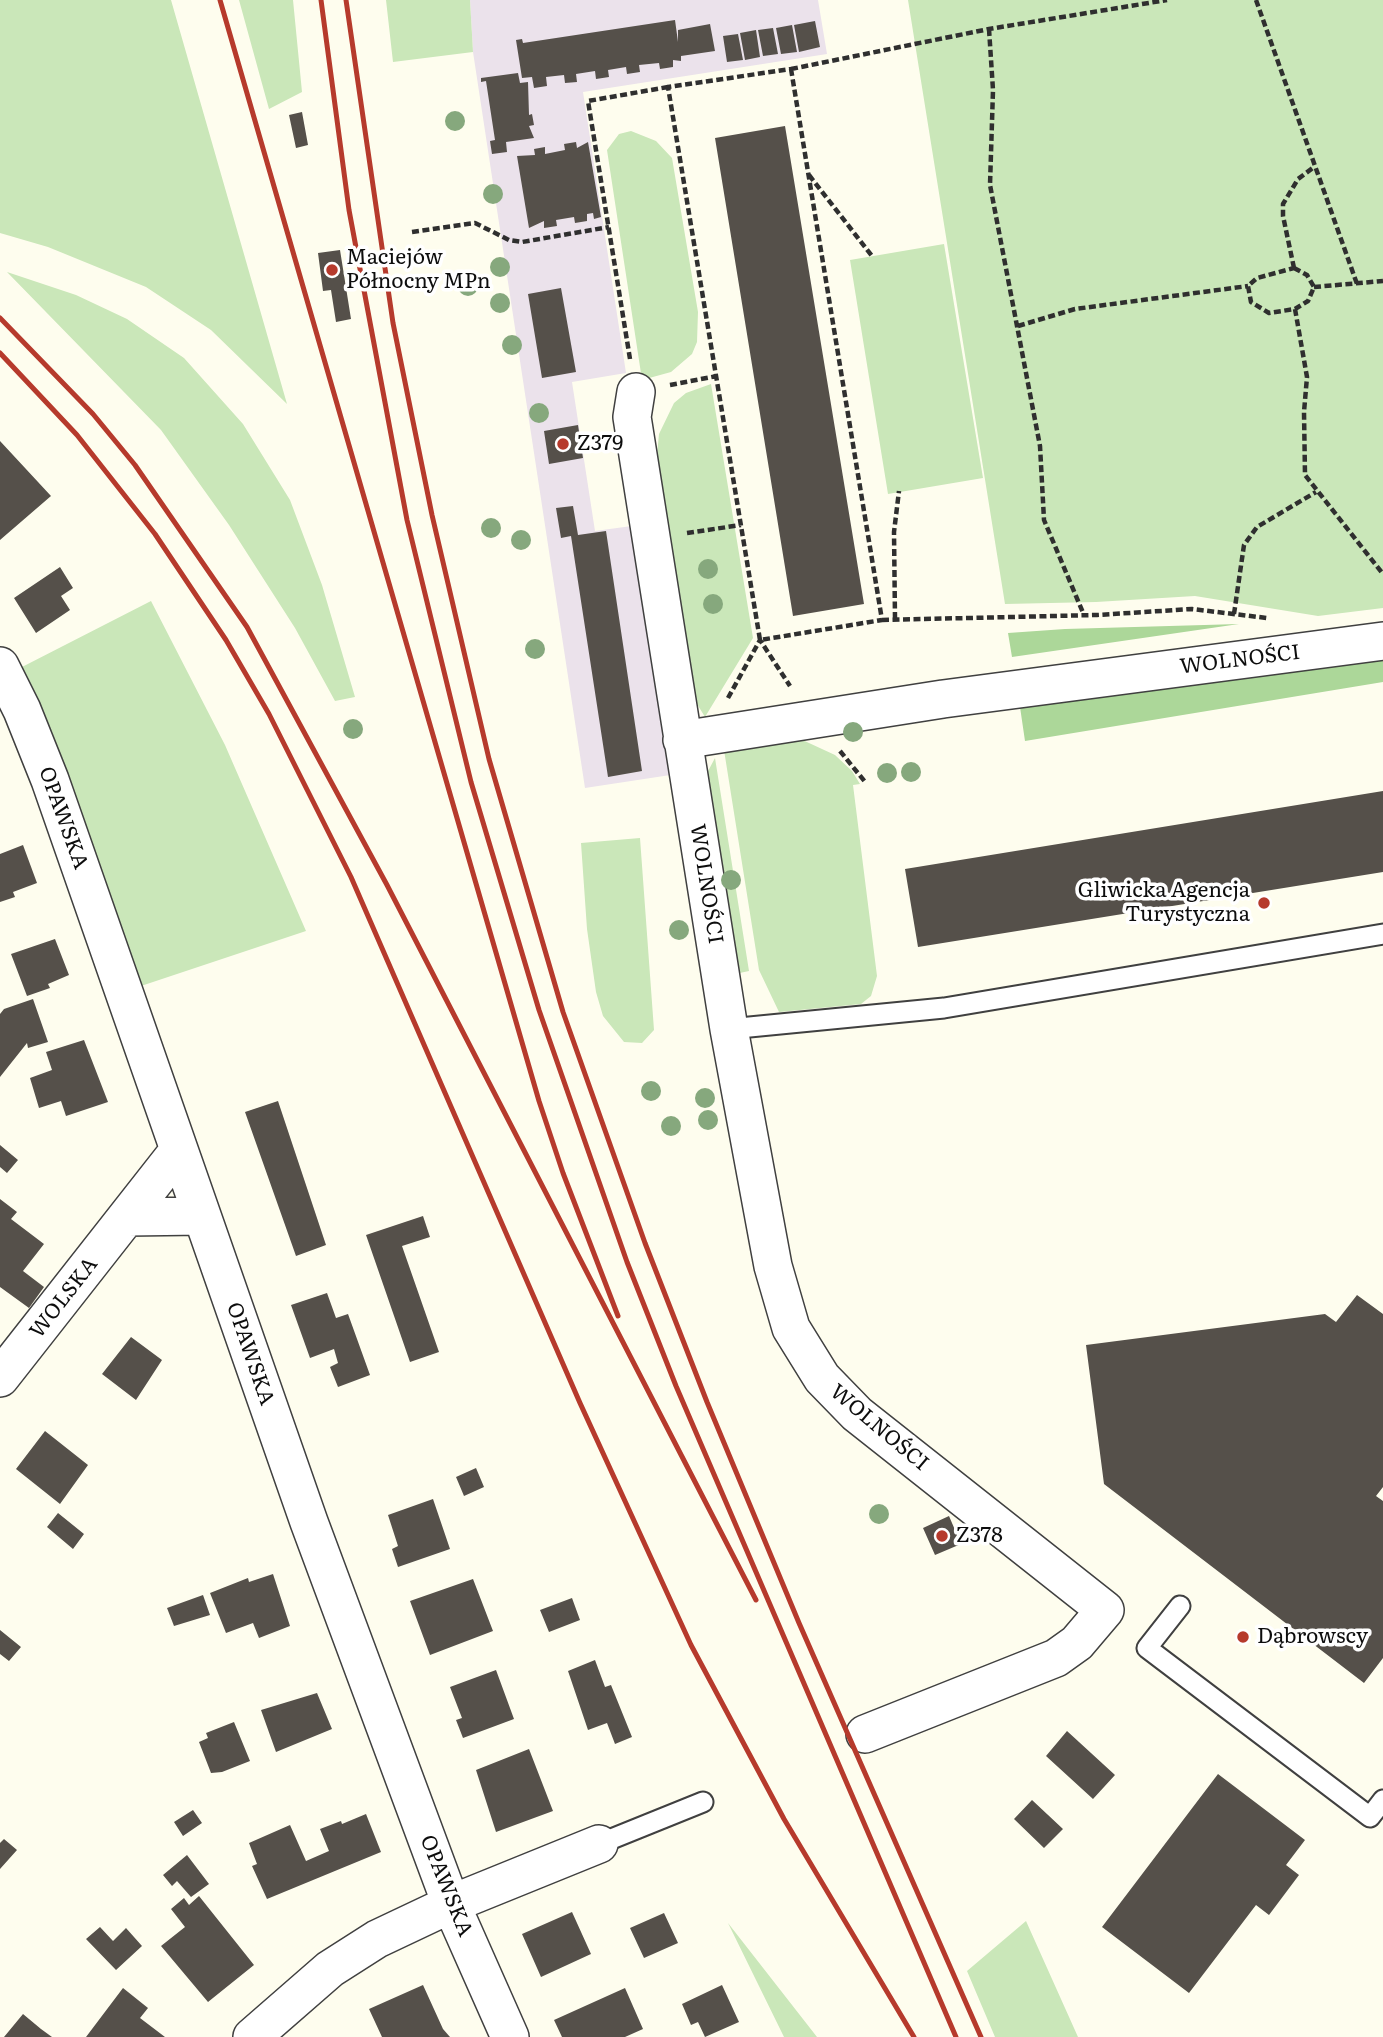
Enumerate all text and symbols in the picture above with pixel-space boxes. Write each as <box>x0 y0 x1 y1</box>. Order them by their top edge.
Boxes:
place label: Maciejów Północny MPn <box>346 245 491 295</box>
marker: Maciejów Północny MPn <box>324 262 340 278</box>
place label: Z379 <box>577 431 623 457</box>
marker: Z379 <box>555 436 571 452</box>
street label: WOLNOŚCI <box>1178 640 1302 680</box>
street label: OPAWSKA <box>33 763 93 873</box>
street label: WOLNOŚCI <box>684 822 728 946</box>
place label: Gliwicka Agencja Turystyczna <box>1078 878 1250 928</box>
marker: Gliwicka Agencja Turystyczna <box>1256 895 1272 911</box>
street label: WOLSKA <box>25 1253 103 1343</box>
street label: OPAWSKA <box>221 1299 279 1409</box>
street label: WOLNOŚCI <box>825 1379 933 1477</box>
place label: Z378 <box>956 1523 1003 1549</box>
marker: Z378 <box>934 1528 950 1544</box>
place label: Dąbrowscy <box>1257 1624 1368 1650</box>
marker: Dąbrowscy <box>1235 1629 1251 1645</box>
street label: OPAWSKA <box>414 1832 478 1940</box>

